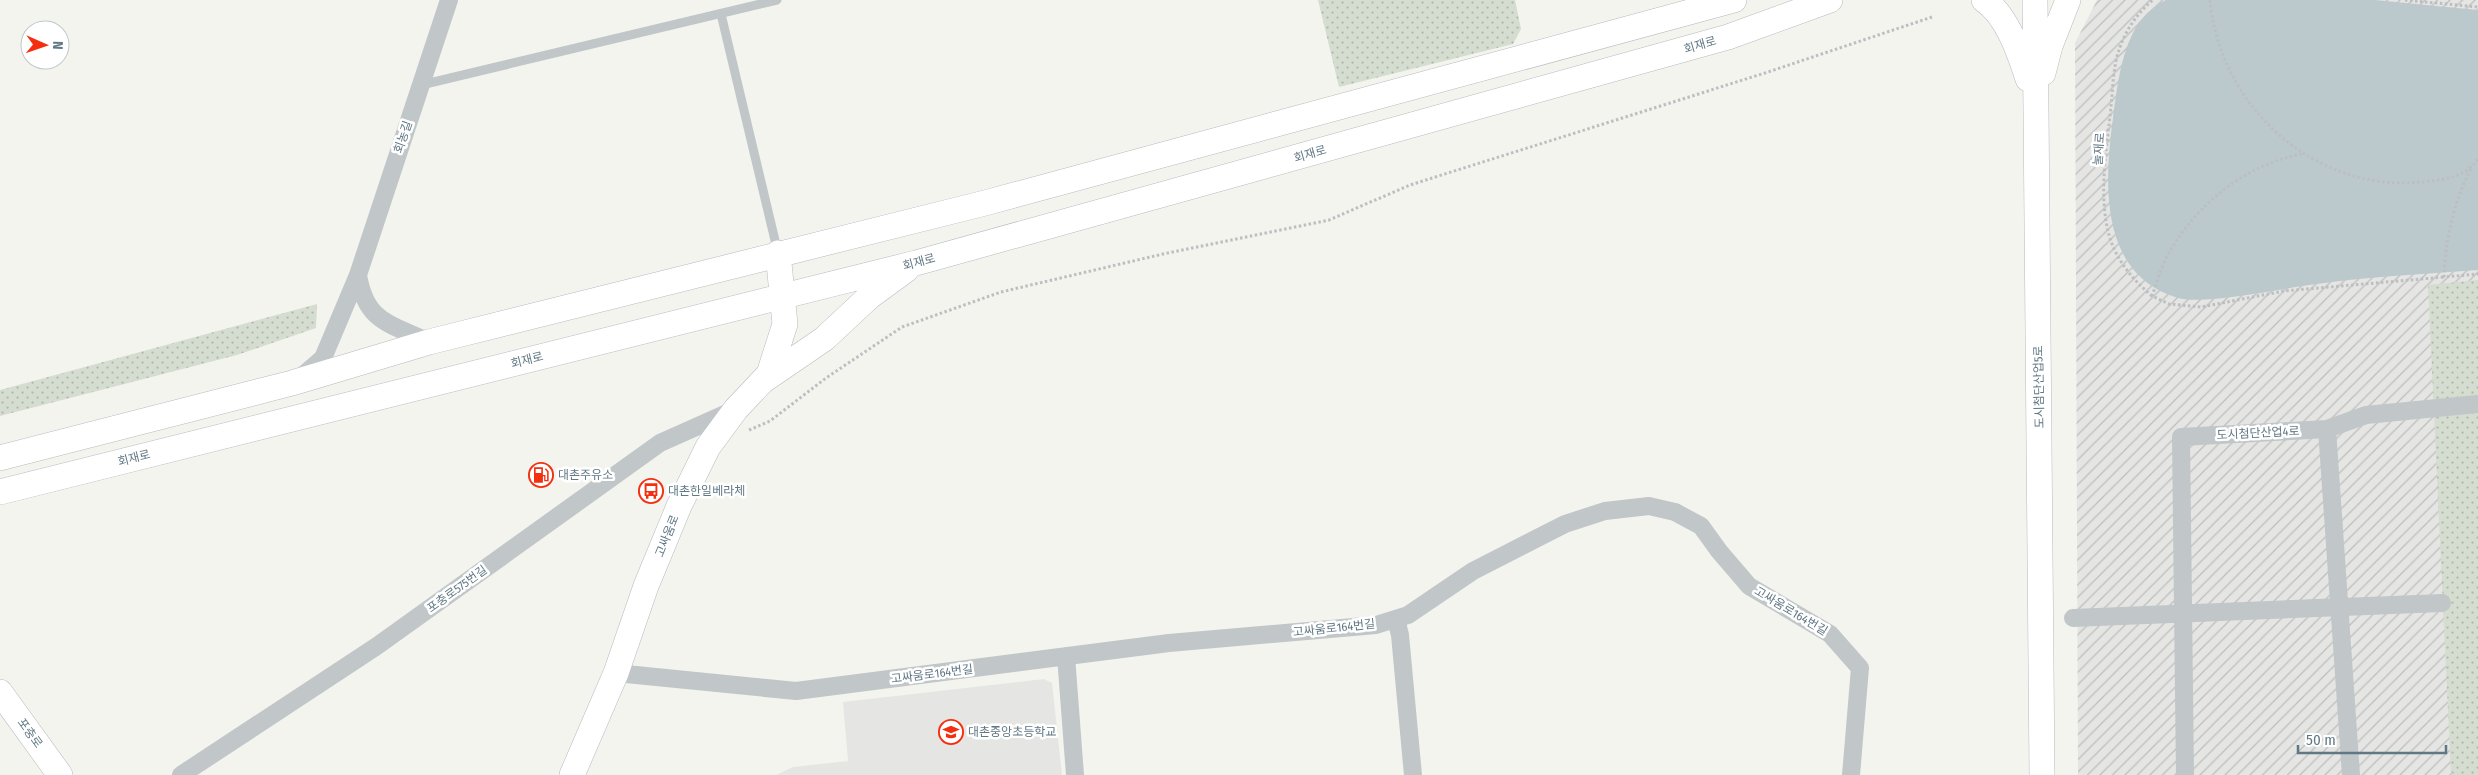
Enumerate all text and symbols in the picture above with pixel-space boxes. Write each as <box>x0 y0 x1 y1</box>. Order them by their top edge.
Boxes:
north arrow <box>20 20 70 70</box>
street label: 회재로 <box>1682 34 1718 56</box>
text: N <box>49 41 66 50</box>
street label: 회농길 <box>391 119 415 155</box>
street label: 눌재로 <box>2091 132 2107 166</box>
street label: 회재로 <box>1292 143 1328 165</box>
street label: 회재로 <box>901 251 937 273</box>
street label: 도시첨단산업5로 <box>2031 345 2047 429</box>
street label: 회재로 <box>509 349 545 371</box>
street label: 도시첨단산업4로 <box>2216 424 2300 442</box>
street label: 회재로 <box>116 447 152 469</box>
fuel station icon: 대촌주유소 <box>528 462 554 488</box>
place label: 대촌주유소 <box>558 468 613 482</box>
bus stop icon: 대촌한일베라체 <box>638 478 664 504</box>
place label: 대촌한일베라체 <box>668 484 745 498</box>
street label: 고싸움로 <box>652 513 682 559</box>
street label: 포충로575번길 <box>424 563 490 615</box>
street label: 고싸움로164번길 <box>1752 584 1830 638</box>
street label: 고싸움로164번길 <box>1292 617 1376 639</box>
street label: 고싸움로164번길 <box>890 662 974 686</box>
street label: 포충로 <box>15 715 45 751</box>
school or university icon: 대촌중앙초등학교 <box>938 719 964 745</box>
scale bar <box>2298 722 2446 754</box>
place label: 대촌중앙초등학교 <box>968 725 1056 739</box>
text: 50 m <box>2306 731 2336 749</box>

